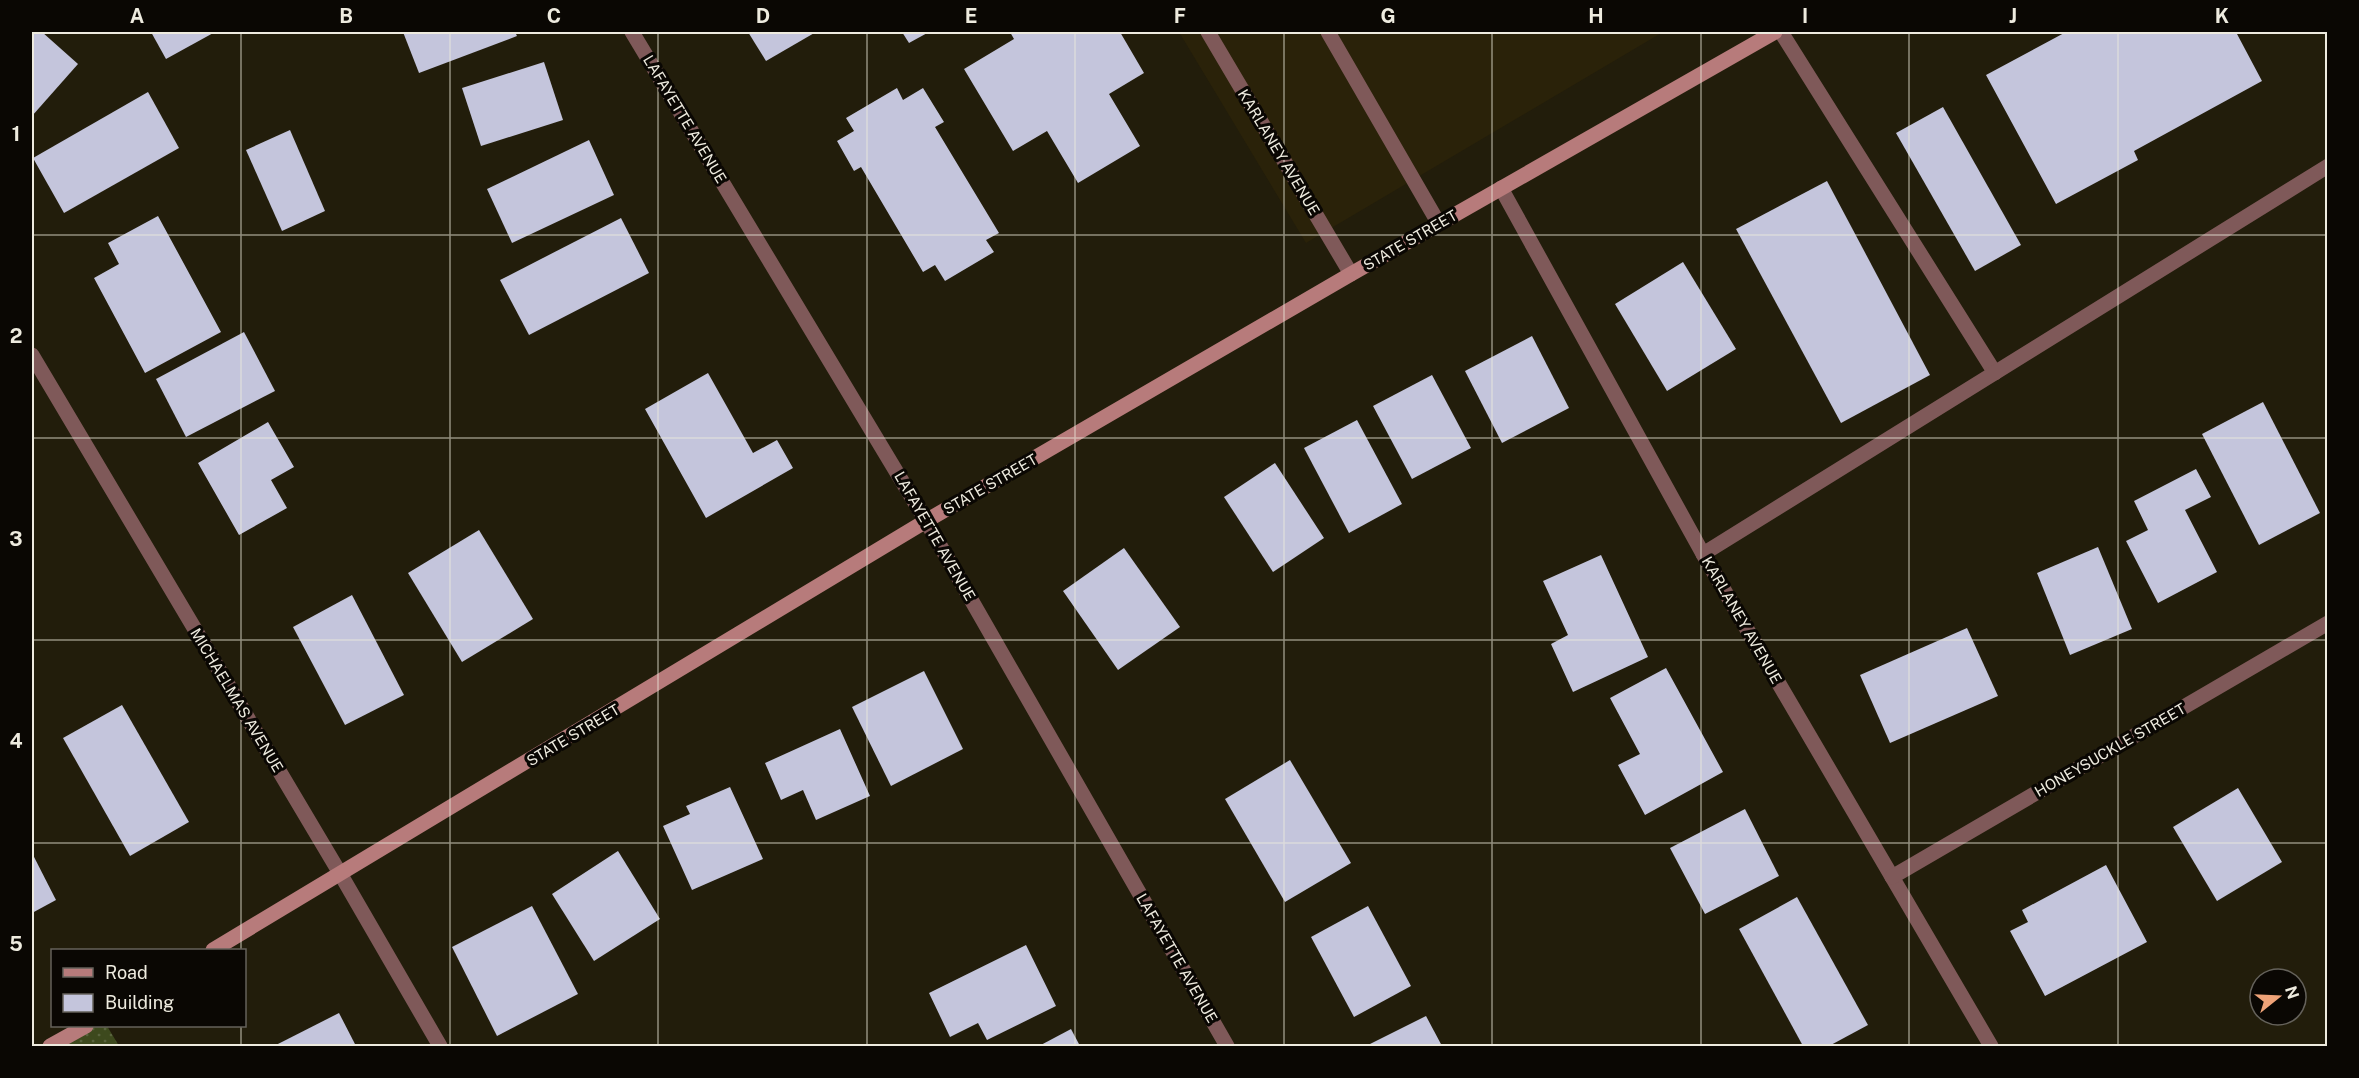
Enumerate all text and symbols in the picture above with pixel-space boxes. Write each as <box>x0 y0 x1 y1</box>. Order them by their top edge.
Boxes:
text: A <box>130 4 144 28</box>
text: B <box>339 4 353 28</box>
text: C <box>547 4 561 28</box>
text: D <box>756 4 770 28</box>
text: E <box>965 4 977 28</box>
text: F <box>1174 4 1186 28</box>
text: G <box>1380 4 1396 28</box>
text: H <box>1588 4 1604 28</box>
text: I <box>1802 4 1808 28</box>
text: J <box>2009 4 2017 28</box>
text: K <box>2215 4 2229 28</box>
street label: LAFAYETTE AVENUE <box>640 52 730 186</box>
street label: KARLANEY AVENUE <box>1235 86 1323 218</box>
text: 1 <box>12 122 20 146</box>
street label: STATE STREET <box>1360 206 1460 274</box>
text: 2 <box>10 324 22 348</box>
street label: STATE STREET <box>940 450 1040 518</box>
street label: LAFAYETTE AVENUE <box>891 468 979 604</box>
text: 3 <box>9 527 23 551</box>
street label: KARLANEY AVENUE <box>1699 554 1785 686</box>
street label: MICHAELMAS AVENUE <box>187 625 287 775</box>
street label: HONEYSUCKLE STREET <box>2032 700 2189 800</box>
street label: STATE STREET <box>523 701 623 769</box>
text: 4 <box>9 729 23 753</box>
street label: LAFAYETTE AVENUE <box>1133 890 1221 1026</box>
text: 5 <box>9 932 23 956</box>
legend <box>51 949 246 1027</box>
text: Road <box>105 962 148 983</box>
north arrow <box>2248 967 2308 1027</box>
text: N <box>2281 984 2303 1001</box>
text: Building <box>105 992 174 1013</box>

